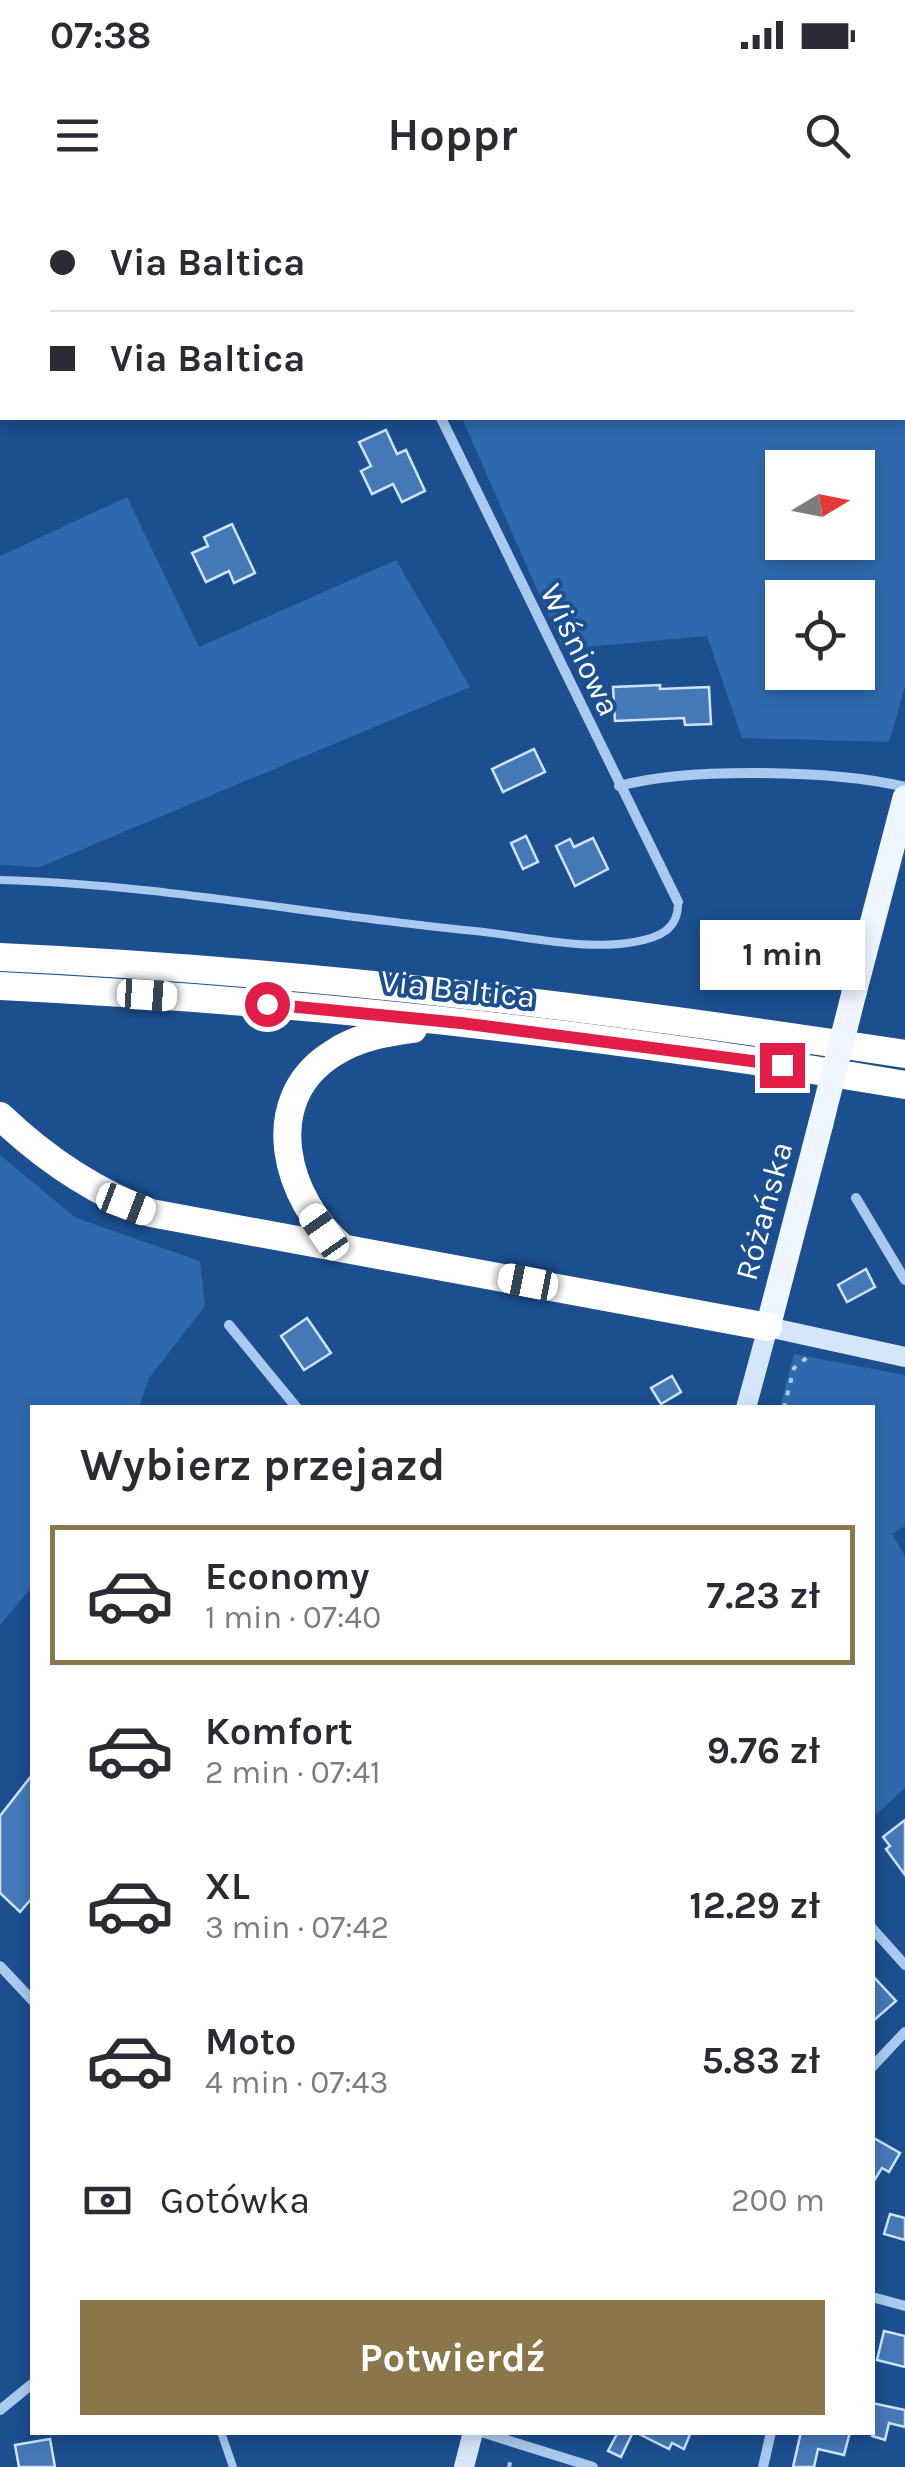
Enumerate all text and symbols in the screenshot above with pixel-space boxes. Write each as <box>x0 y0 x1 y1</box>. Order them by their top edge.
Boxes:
text: 07:38 <box>50 13 151 58</box>
icon: menu <box>50 108 105 163</box>
icon: search <box>800 108 855 163</box>
text: Hoppr <box>388 109 517 161</box>
text: Via Baltica <box>110 240 305 285</box>
text: Via Baltica <box>110 336 305 381</box>
north arrow <box>765 450 875 560</box>
map controls <box>765 450 875 690</box>
street label: Wiśniowa <box>532 578 628 722</box>
button: locate <box>765 580 875 690</box>
callout: 1 min <box>700 920 864 990</box>
text: 1 min <box>742 936 823 973</box>
street label: Via Baltica <box>379 963 537 1015</box>
car <box>116 978 178 1012</box>
route start <box>245 982 290 1027</box>
route end <box>760 1043 805 1088</box>
street label: Różańska <box>728 1138 800 1284</box>
car <box>93 1179 159 1229</box>
car <box>295 1199 353 1265</box>
car <box>496 1262 560 1302</box>
text: Wybierz przejazd <box>80 1439 445 1491</box>
icon: car <box>85 1550 175 1640</box>
text: Economy <box>205 1554 369 1599</box>
text: 7.23 zł <box>706 1573 820 1618</box>
text: 1 min · 07:40 <box>205 1599 381 1636</box>
icon: car <box>85 1705 175 1795</box>
text: Komfort <box>205 1709 353 1754</box>
text: 9.76 zł <box>707 1728 820 1773</box>
text: 2 min · 07:41 <box>205 1754 381 1791</box>
icon: car <box>85 1860 175 1950</box>
text: XL <box>205 1864 250 1909</box>
text: 12.29 zł <box>689 1883 820 1928</box>
text: 3 min · 07:42 <box>205 1909 389 1946</box>
icon: car <box>85 2015 175 2105</box>
text: Moto <box>205 2019 296 2064</box>
text: 5.83 zł <box>702 2038 820 2083</box>
text: 4 min · 07:43 <box>205 2064 388 2101</box>
icon: cash <box>80 2173 135 2228</box>
text: Gotówka <box>160 2178 310 2223</box>
text: 200 m <box>731 2182 825 2219</box>
button: Potwierdź <box>80 2300 825 2415</box>

